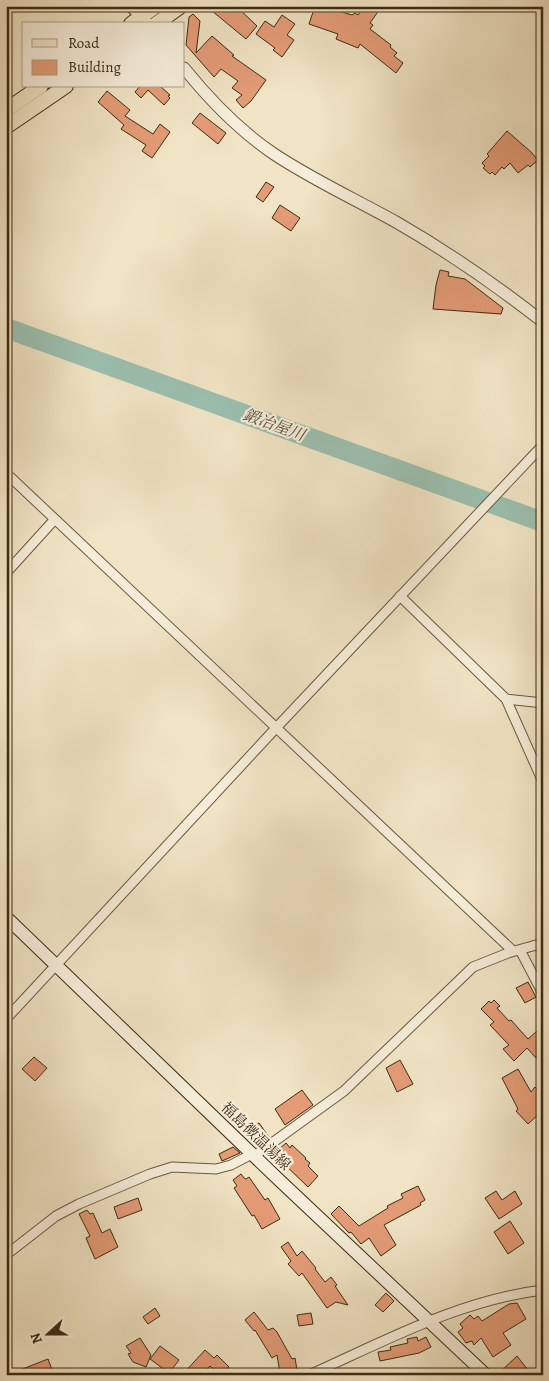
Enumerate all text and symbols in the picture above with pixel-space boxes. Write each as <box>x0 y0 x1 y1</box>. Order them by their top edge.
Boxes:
legend <box>22 22 185 88</box>
text: Road <box>68 33 100 53</box>
text: Building <box>68 57 121 77</box>
water label: 鍛冶屋川 <box>240 404 310 447</box>
street label: 福島微温湯線 <box>217 1098 295 1174</box>
north arrow <box>22 1308 72 1358</box>
text: N <box>26 1330 47 1347</box>

